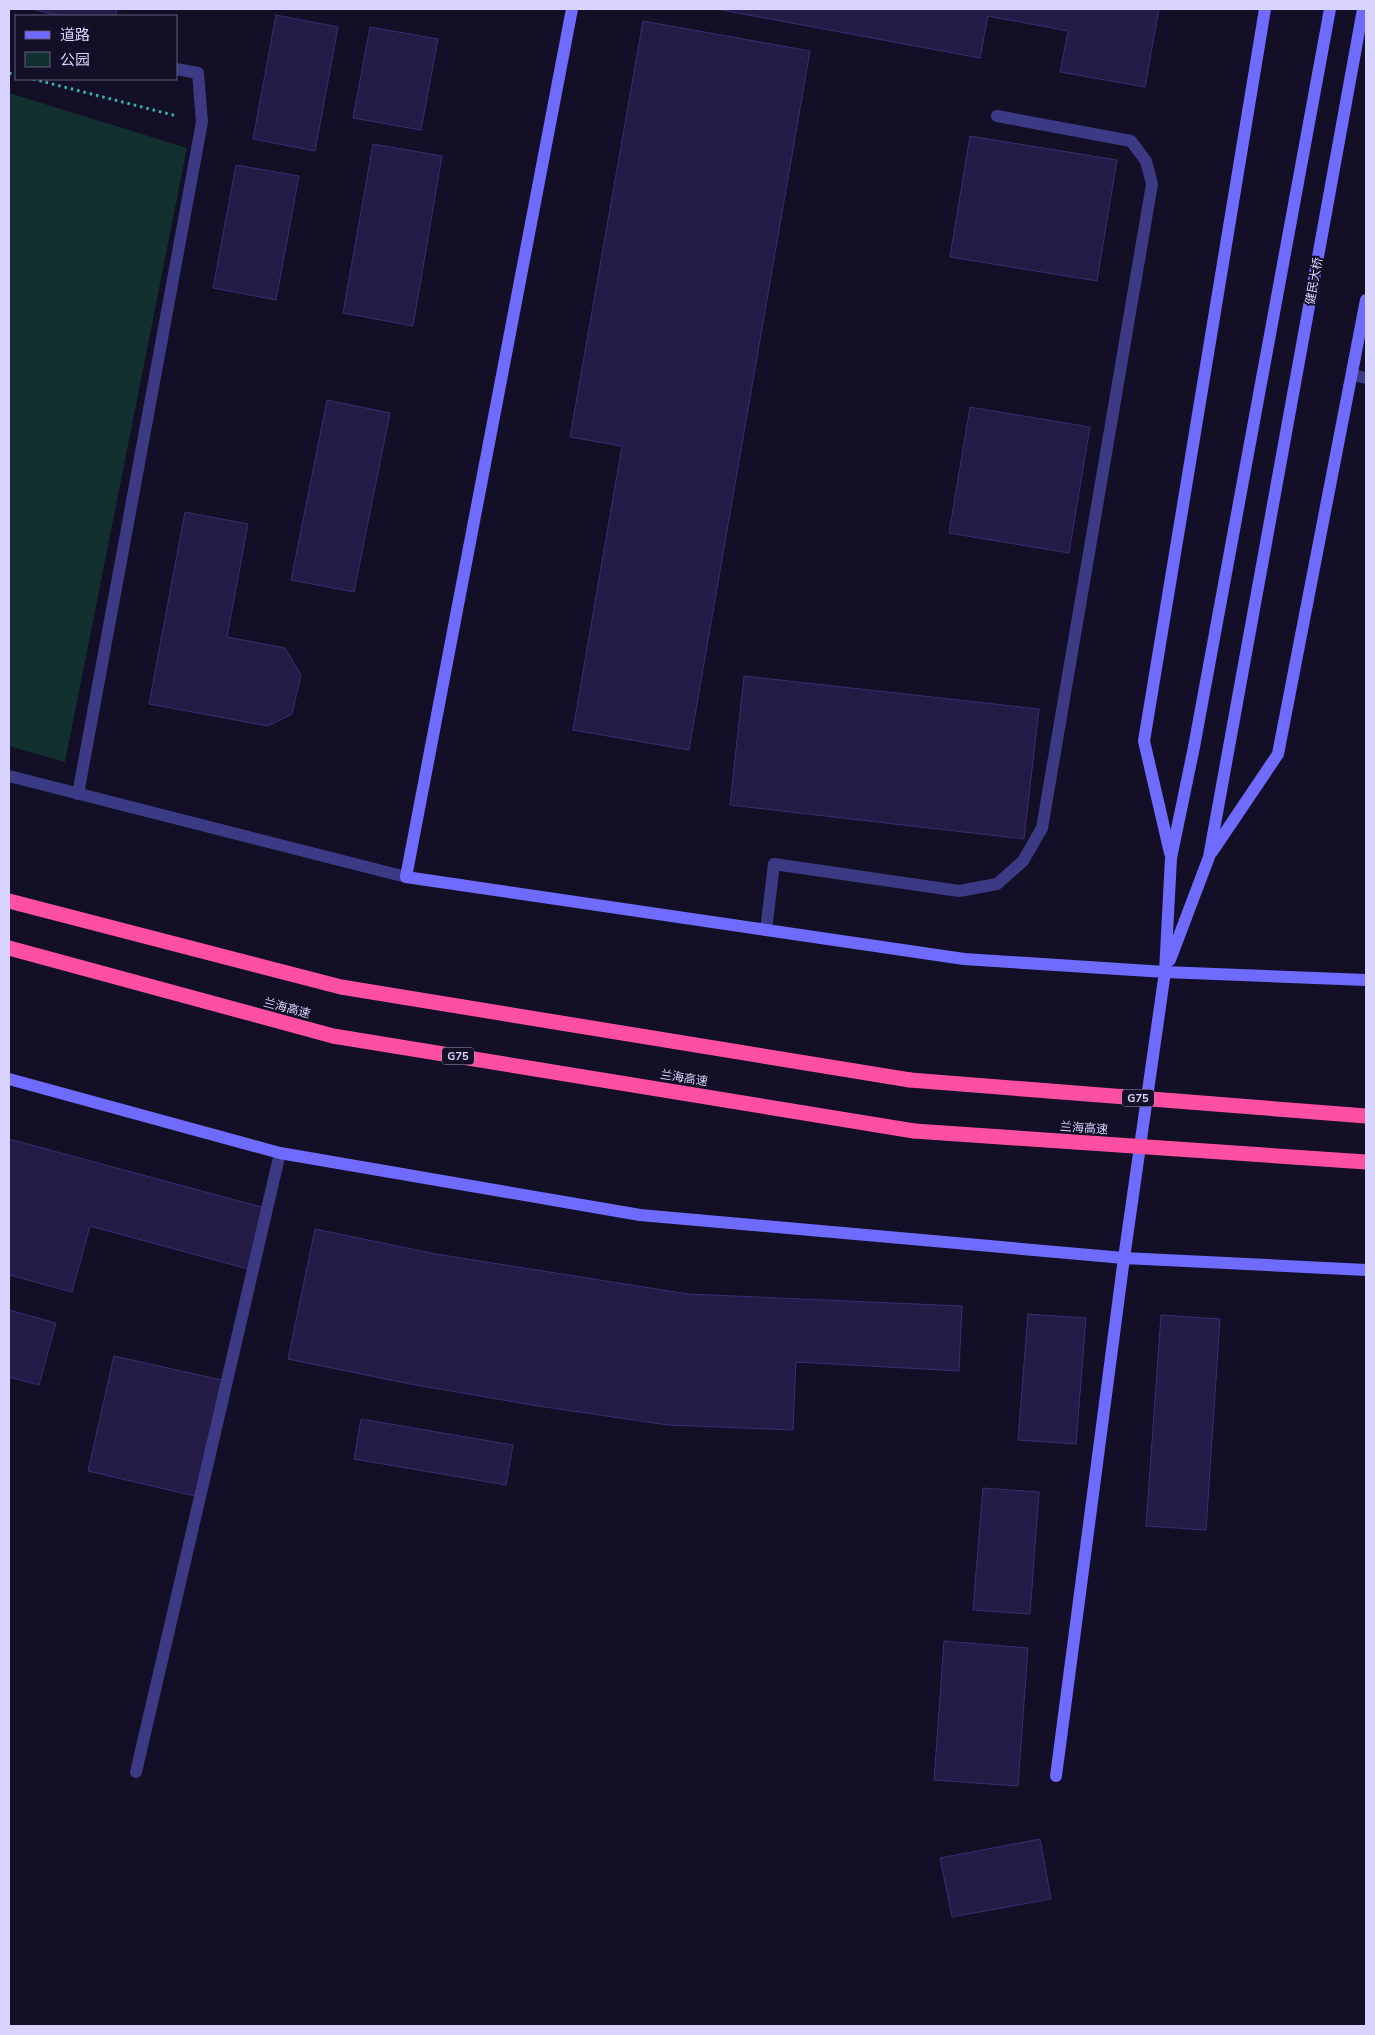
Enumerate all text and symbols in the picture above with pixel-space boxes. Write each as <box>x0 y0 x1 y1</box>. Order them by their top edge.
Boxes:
legend <box>15 15 178 80</box>
text: 道路 <box>60 25 90 45</box>
text: 公园 <box>60 50 90 70</box>
street label: 健民大桥 <box>1302 256 1326 306</box>
street label: 兰海高速 <box>262 994 312 1022</box>
road number: G75 <box>442 1048 474 1064</box>
street label: 兰海高速 <box>659 1066 709 1090</box>
road number: G75 <box>1122 1090 1154 1106</box>
street label: 兰海高速 <box>1059 1118 1109 1138</box>

